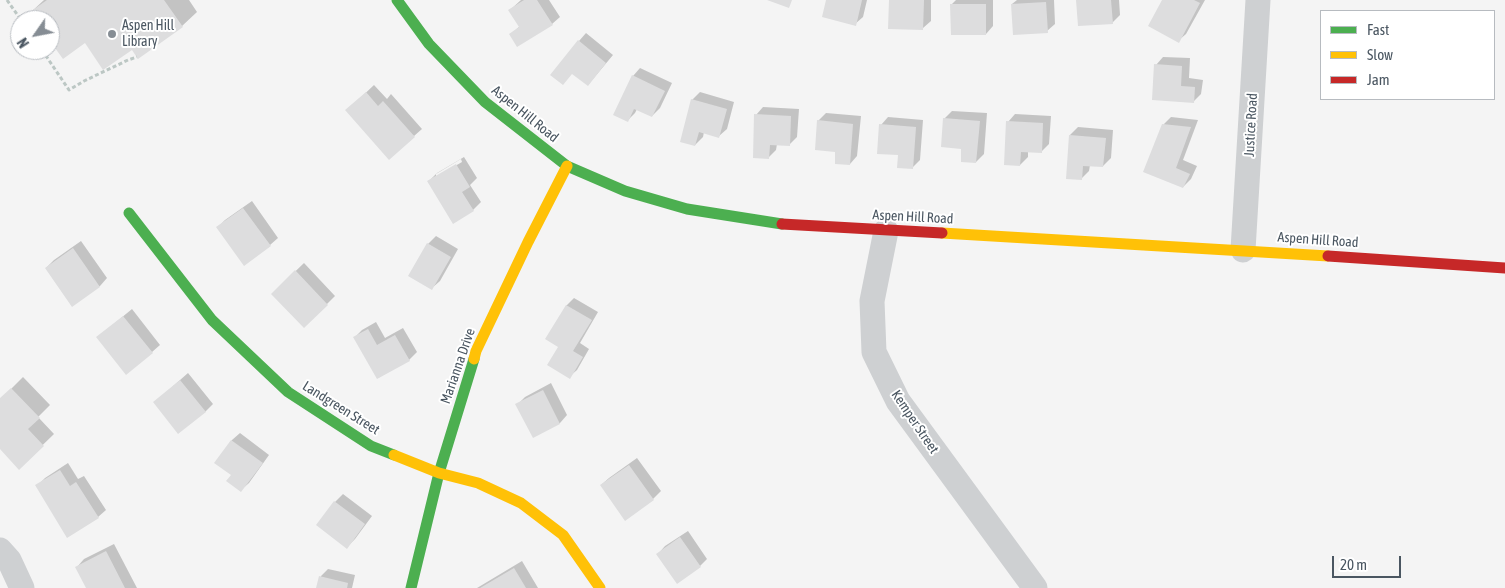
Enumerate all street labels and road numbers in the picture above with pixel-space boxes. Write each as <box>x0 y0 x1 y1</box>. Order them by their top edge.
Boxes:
street label: Aspen Hill Road <box>488 82 562 146</box>
street label: Justice Road <box>1241 93 1261 157</box>
street label: Aspen Hill Road <box>872 206 954 228</box>
street label: Aspen Hill Road <box>1277 229 1359 251</box>
street label: Marianna Drive <box>437 326 479 406</box>
street label: Landgreen Street <box>299 378 383 438</box>
street label: Kemper Street <box>888 387 942 457</box>

